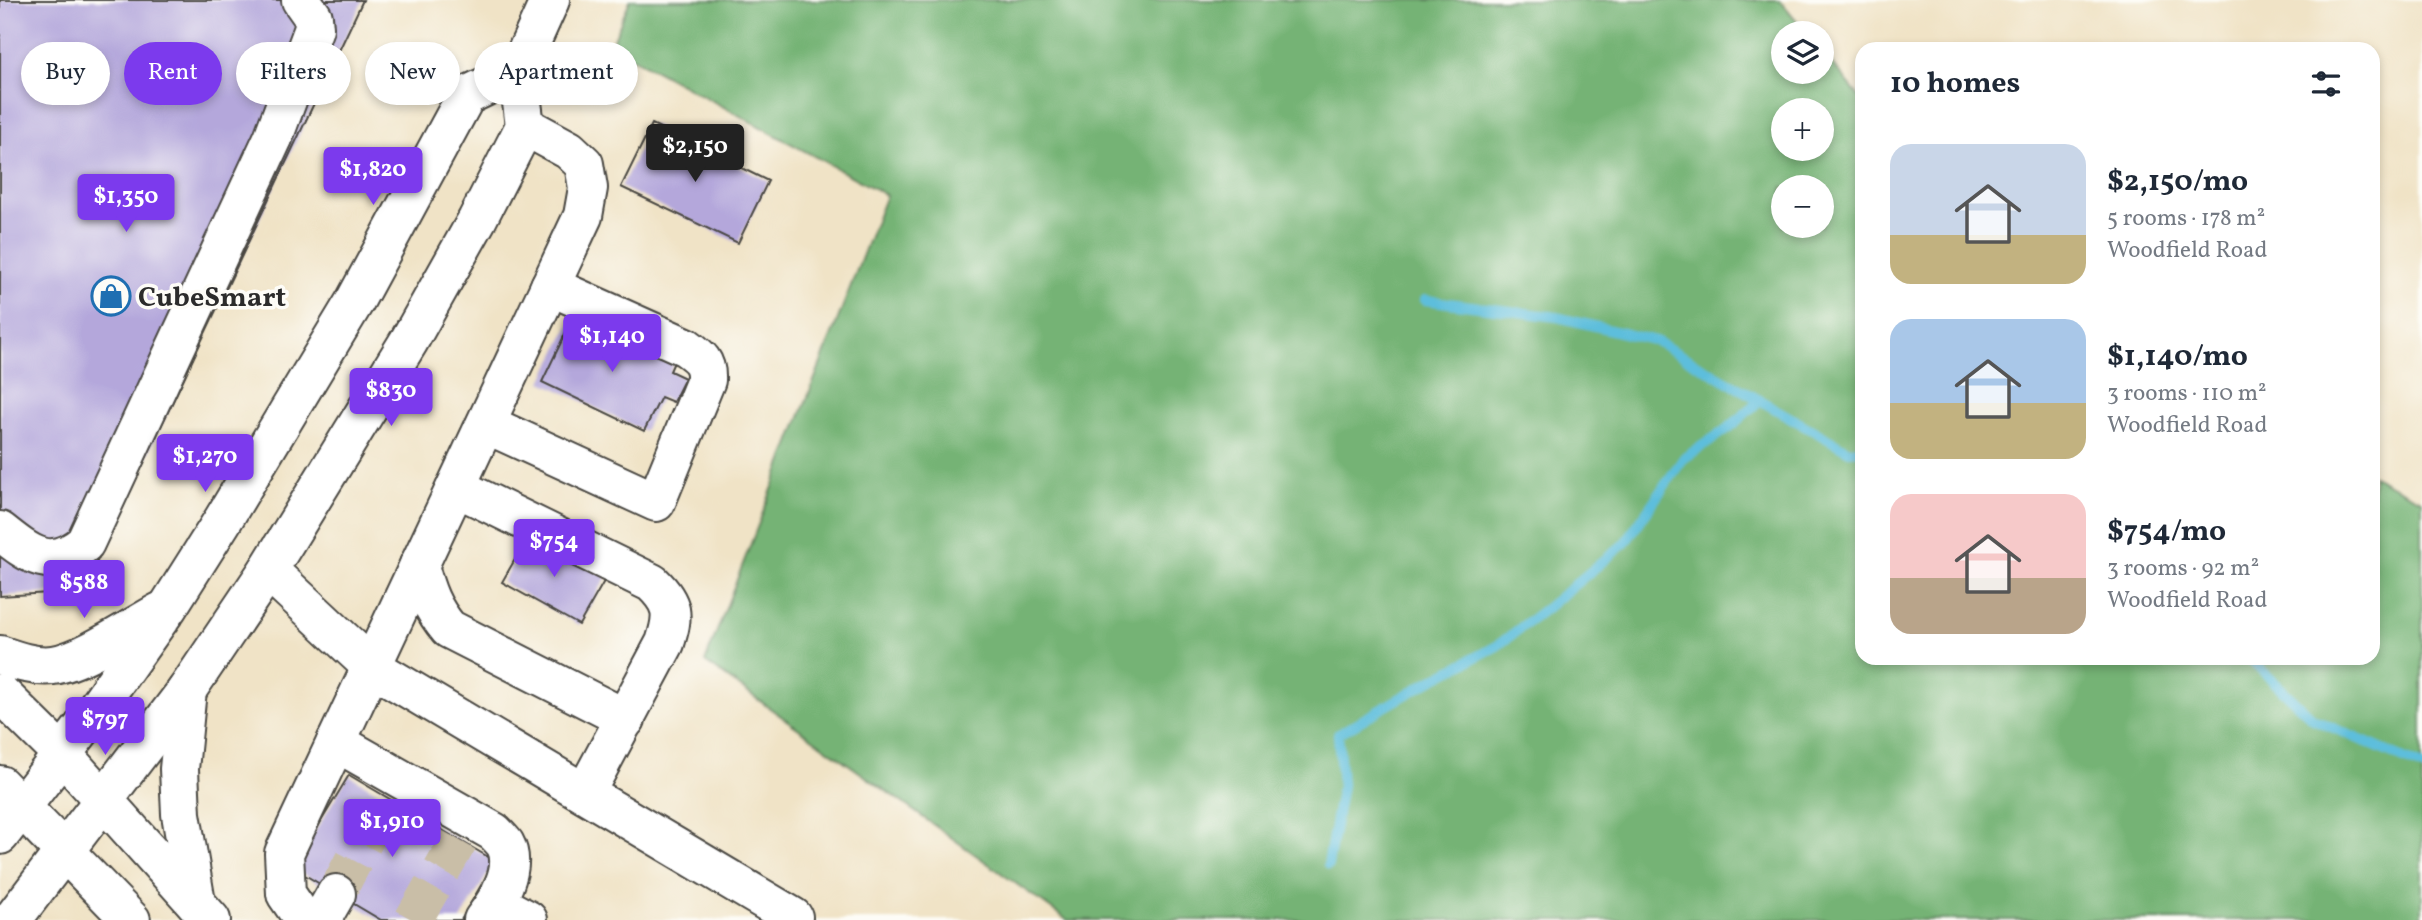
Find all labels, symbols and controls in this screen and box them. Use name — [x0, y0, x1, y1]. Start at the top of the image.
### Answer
map controls — [1771, 21, 1834, 238]
button: layers — [1771, 21, 1834, 84]
chip: Buy — [21, 42, 110, 105]
chip: Rent — [124, 42, 222, 105]
chip: Filters — [236, 42, 351, 105]
chip: New — [365, 42, 460, 105]
chip: Apartment — [474, 42, 638, 105]
text: 10 homes — [1890, 63, 2020, 105]
icon: filters — [2307, 65, 2345, 103]
button: + — [1771, 98, 1834, 161]
pin: $2,150 — [638, 124, 752, 184]
text: $2,150 — [662, 131, 728, 163]
pin: $1,820 — [316, 148, 430, 207]
text: $1,820 — [339, 154, 407, 186]
text: $2,150/mo — [2107, 161, 2248, 203]
icon: home — [1946, 172, 2030, 256]
pin: $1,350 — [69, 174, 183, 234]
button: − — [1771, 175, 1834, 238]
text: $1,350 — [93, 181, 159, 213]
text: 5 rooms · 178 m² — [2107, 203, 2265, 235]
text: Woodfield Road — [2107, 235, 2267, 267]
shop icon: CubeSmart — [90, 275, 132, 317]
place label: CubeSmart — [138, 279, 286, 318]
pin: $1,140 — [555, 314, 669, 374]
text: $1,140 — [579, 321, 645, 353]
text: $1,140/mo — [2107, 336, 2248, 378]
icon: home — [1946, 347, 2030, 431]
pin: $830 — [350, 368, 432, 428]
text: $830 — [366, 375, 416, 407]
text: 3 rooms · 110 m² — [2107, 378, 2267, 410]
text: Woodfield Road — [2107, 410, 2267, 442]
pin: $1,270 — [148, 434, 262, 494]
text: $1,270 — [173, 441, 237, 473]
text: $754/mo — [2107, 511, 2226, 553]
pin: $754 — [513, 520, 595, 579]
icon: home — [1946, 522, 2030, 606]
text: $754 — [530, 526, 578, 558]
text: 3 rooms · 92 m² — [2107, 553, 2259, 585]
pin: $588 — [43, 560, 125, 620]
text: $588 — [60, 567, 108, 599]
text: Woodfield Road — [2107, 585, 2267, 617]
pin: $797 — [64, 698, 146, 757]
text: $797 — [81, 704, 129, 736]
pin: $1,910 — [335, 800, 449, 859]
text: $1,910 — [360, 806, 424, 838]

